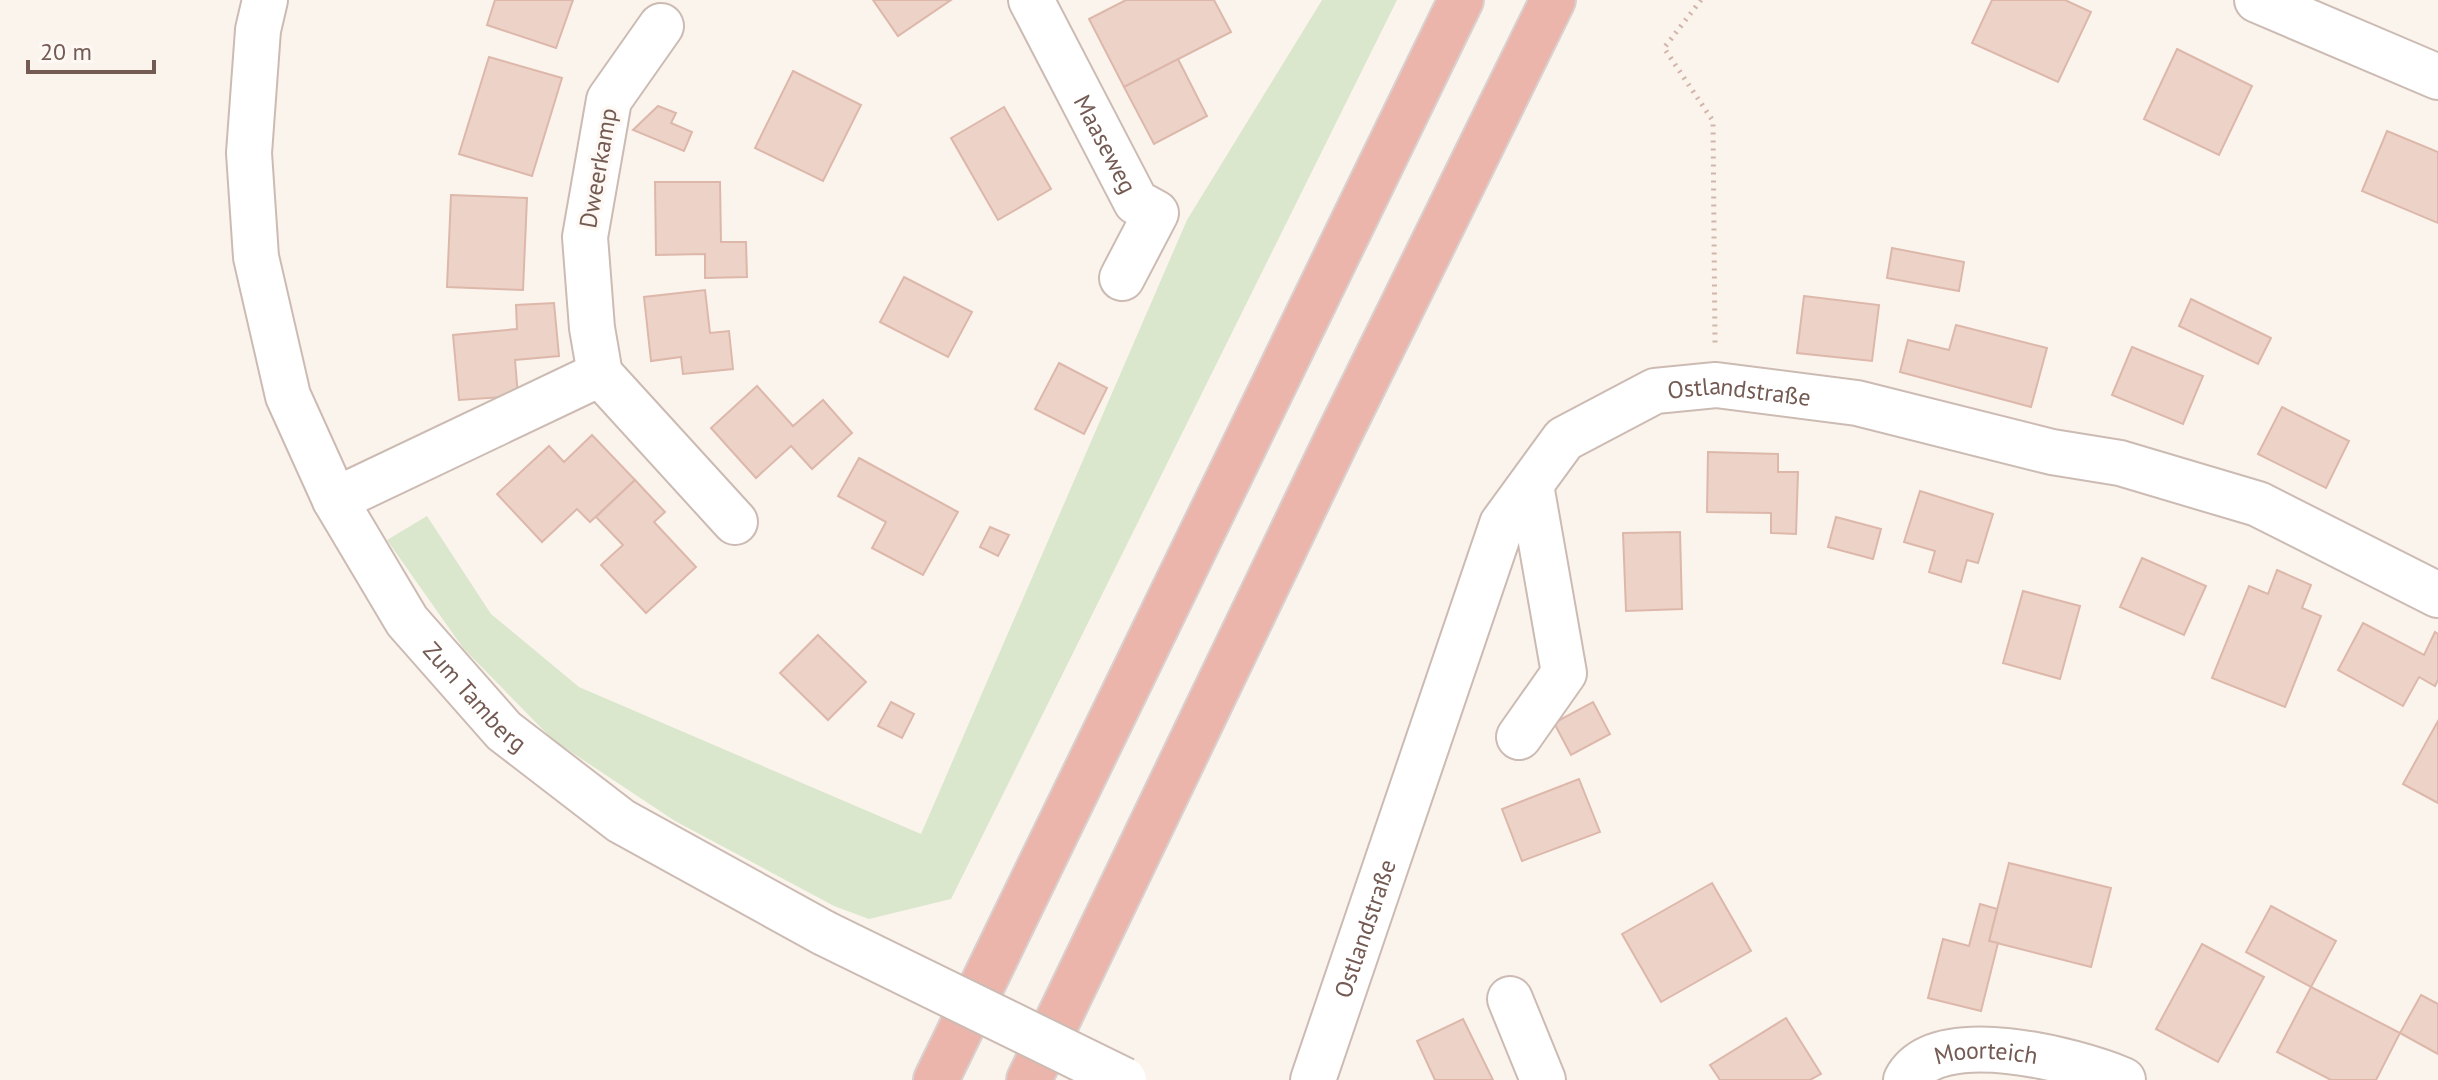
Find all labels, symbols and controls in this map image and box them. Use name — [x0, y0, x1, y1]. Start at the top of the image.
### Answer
scale bar — [28, 24, 154, 74]
text: 20 m — [40, 36, 92, 67]
street label: Maaseweg — [1067, 89, 1144, 198]
street label: Dweerkamp — [572, 106, 624, 230]
street label: Ostlandstraße — [1666, 369, 1813, 412]
street label: Zum Tamberg — [417, 635, 533, 759]
street label: Ostlandstraße — [1327, 855, 1402, 1002]
street label: Moorteich — [1931, 1034, 2040, 1071]

